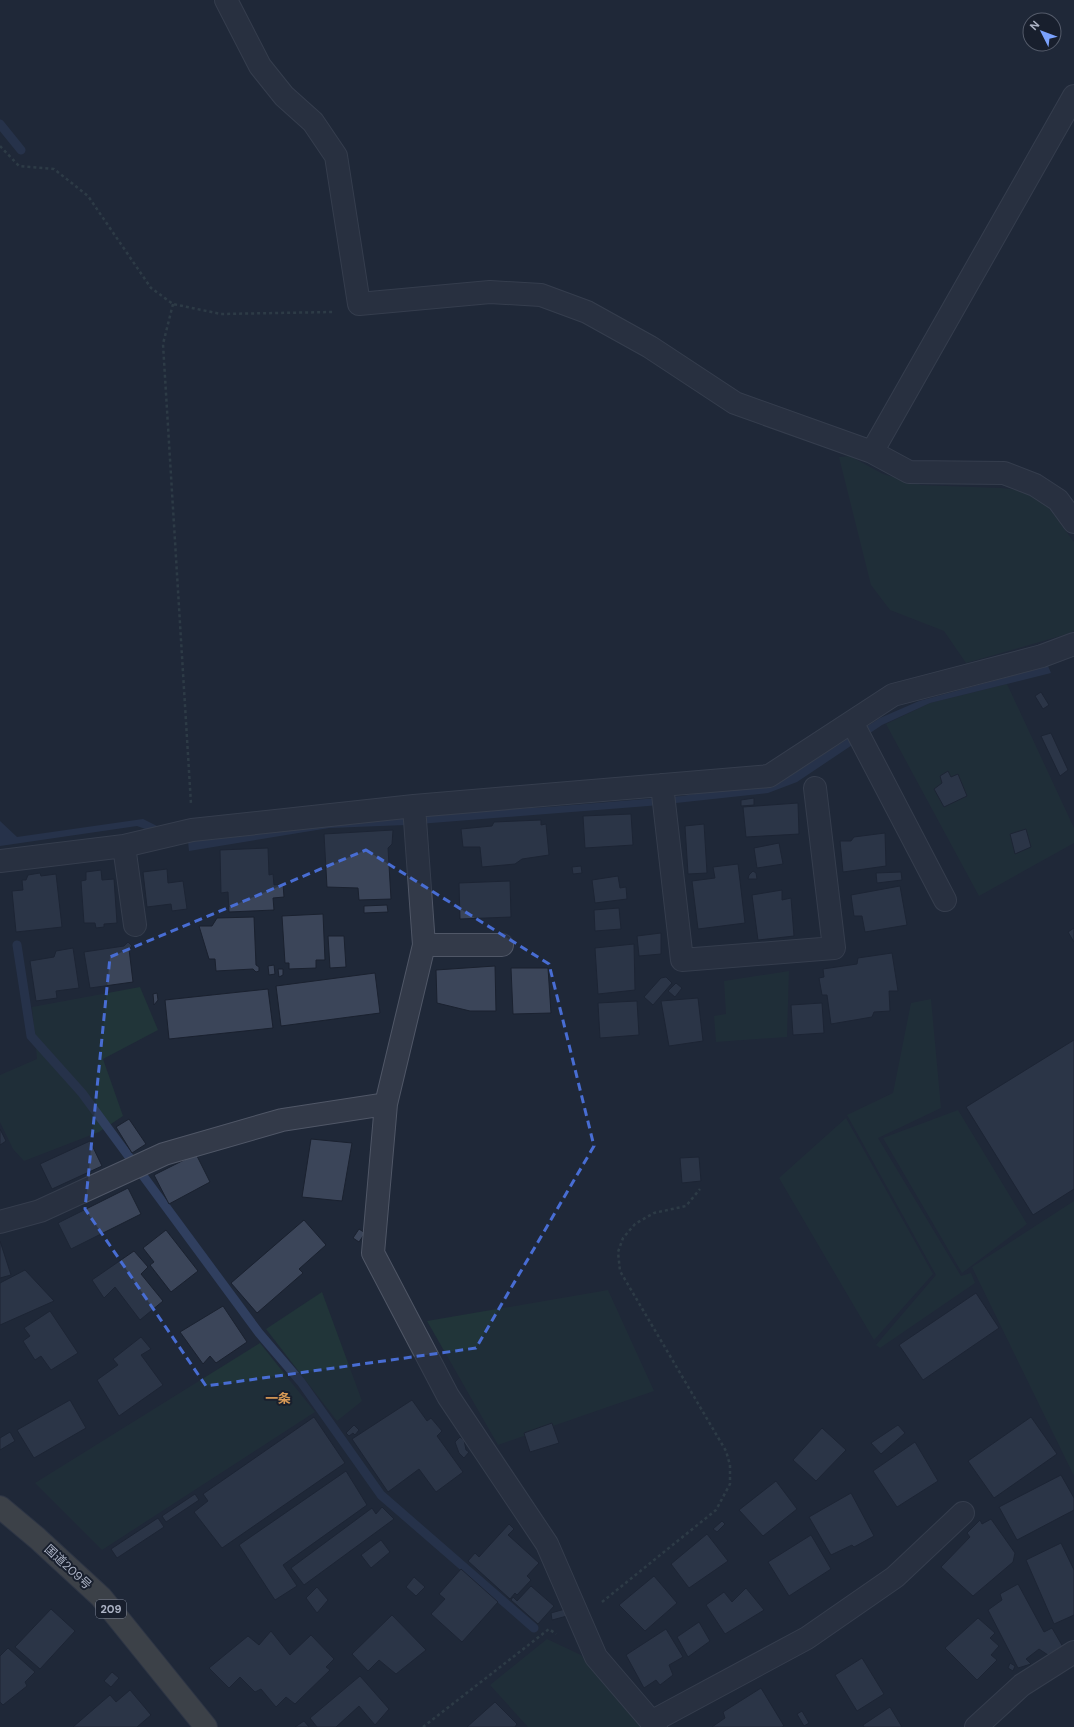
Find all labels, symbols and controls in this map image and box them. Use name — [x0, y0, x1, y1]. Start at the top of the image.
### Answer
north arrow — [1022, 12, 1062, 52]
text: N — [1027, 18, 1042, 33]
district label: 一条 — [265, 1390, 291, 1407]
street label: 国道209号 — [41, 1541, 95, 1593]
road number: 209 — [96, 1600, 126, 1618]

